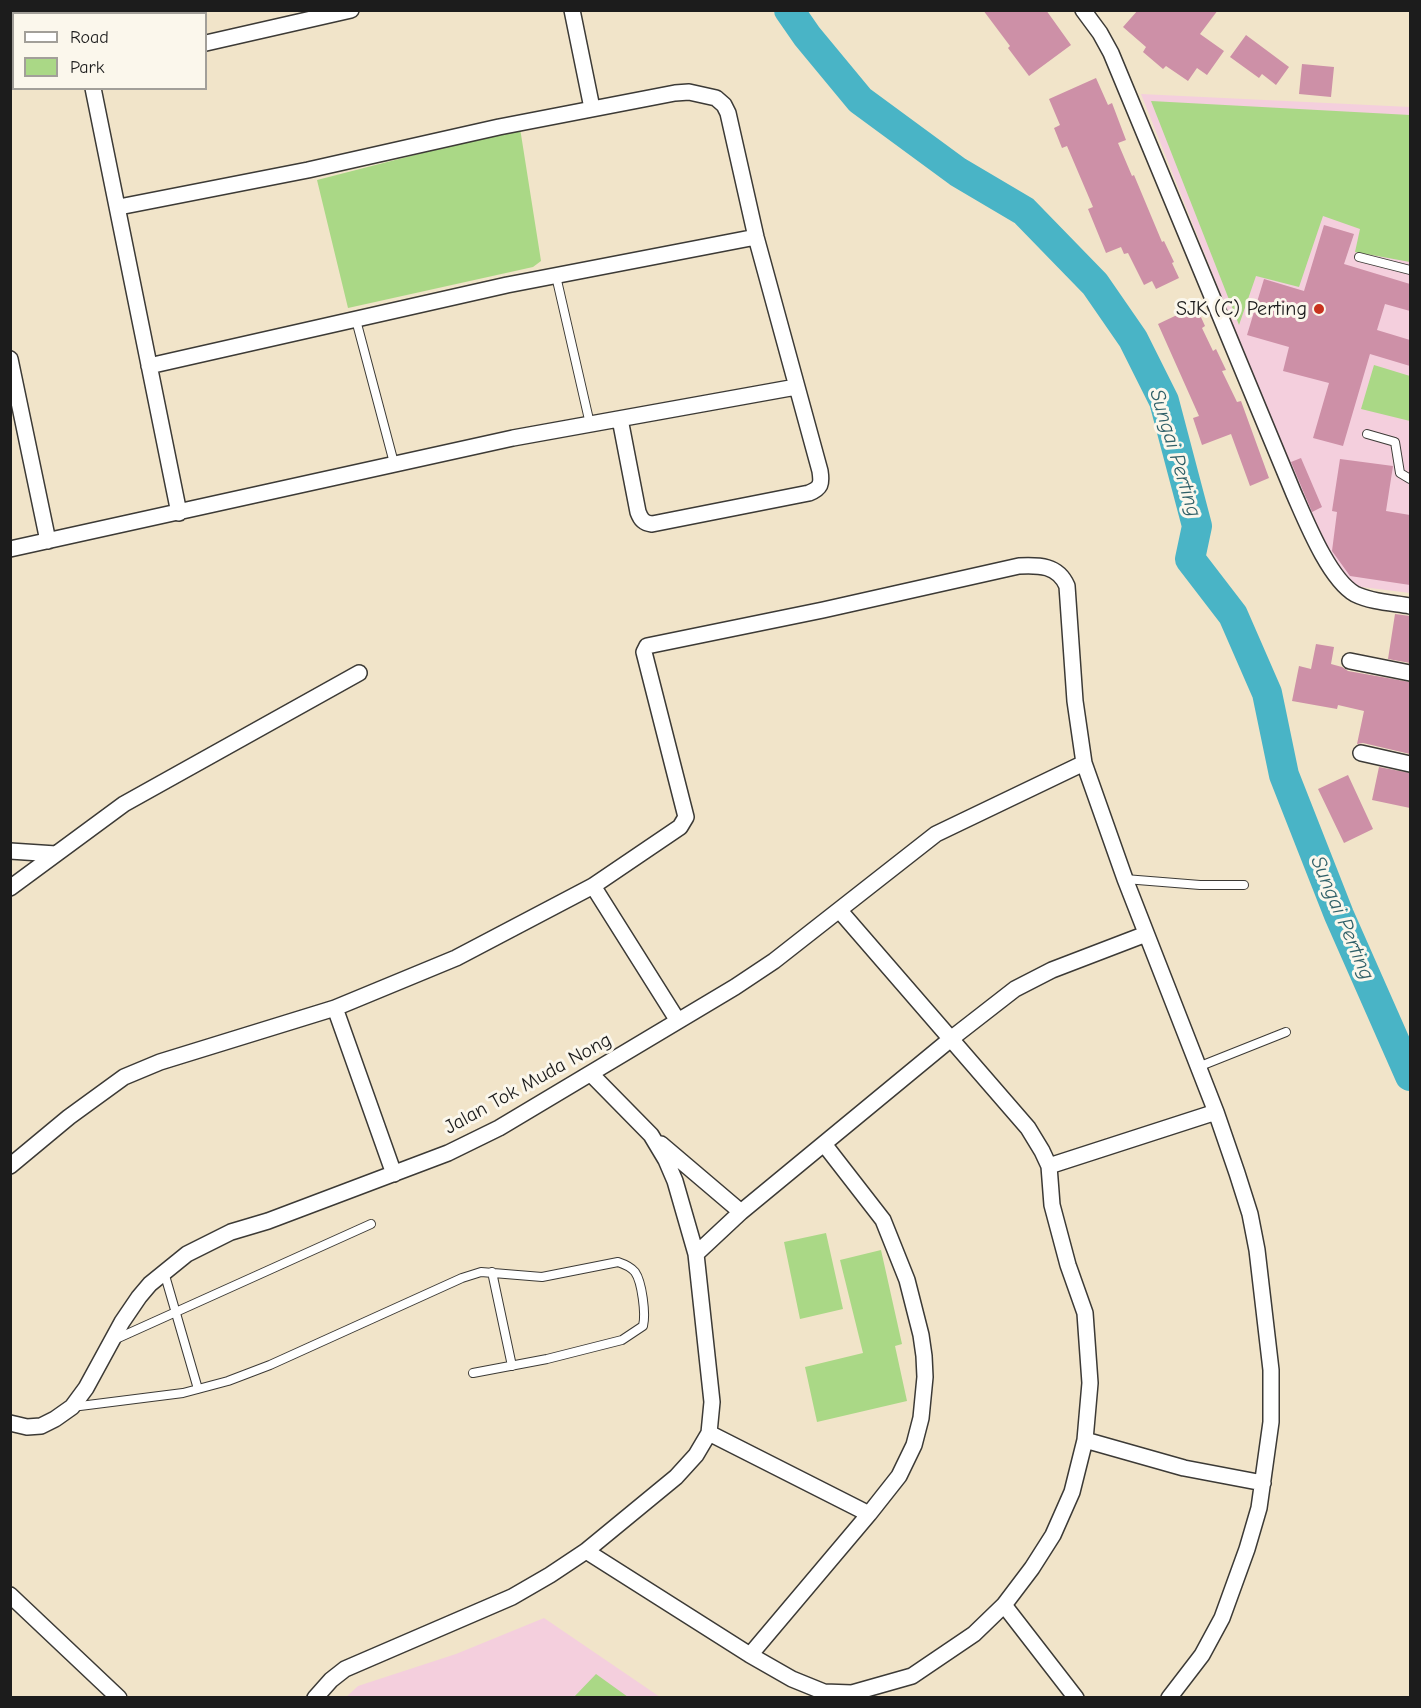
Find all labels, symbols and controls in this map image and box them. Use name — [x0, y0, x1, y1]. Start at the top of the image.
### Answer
legend — [12, 12, 207, 90]
text: Road — [70, 27, 109, 48]
text: Park — [70, 57, 104, 78]
place label: SJK (C) Perting — [1176, 297, 1307, 321]
marker: SJK (C) Perting — [1312, 302, 1326, 316]
water label: Sungai Perting — [1144, 386, 1206, 520]
water label: Sungai Perting — [1305, 852, 1379, 984]
street label: Jalan Tok Muda Nong — [440, 1028, 616, 1140]

